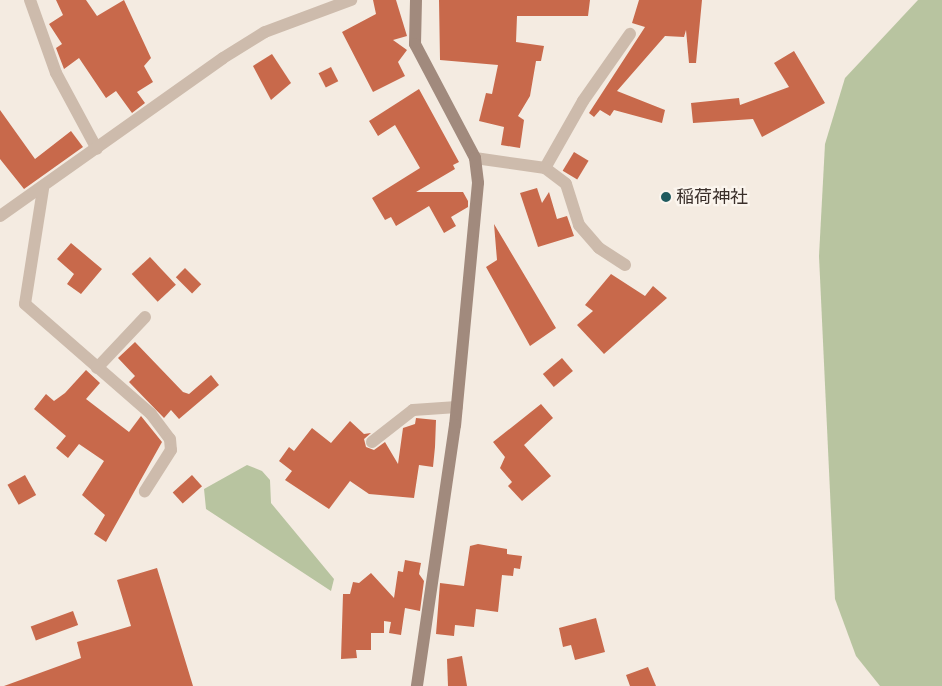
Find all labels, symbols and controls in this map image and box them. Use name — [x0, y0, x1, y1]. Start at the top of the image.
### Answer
place label: 稲荷神社 — [676, 186, 748, 208]
marker: 稲荷神社 — [660, 191, 672, 203]

